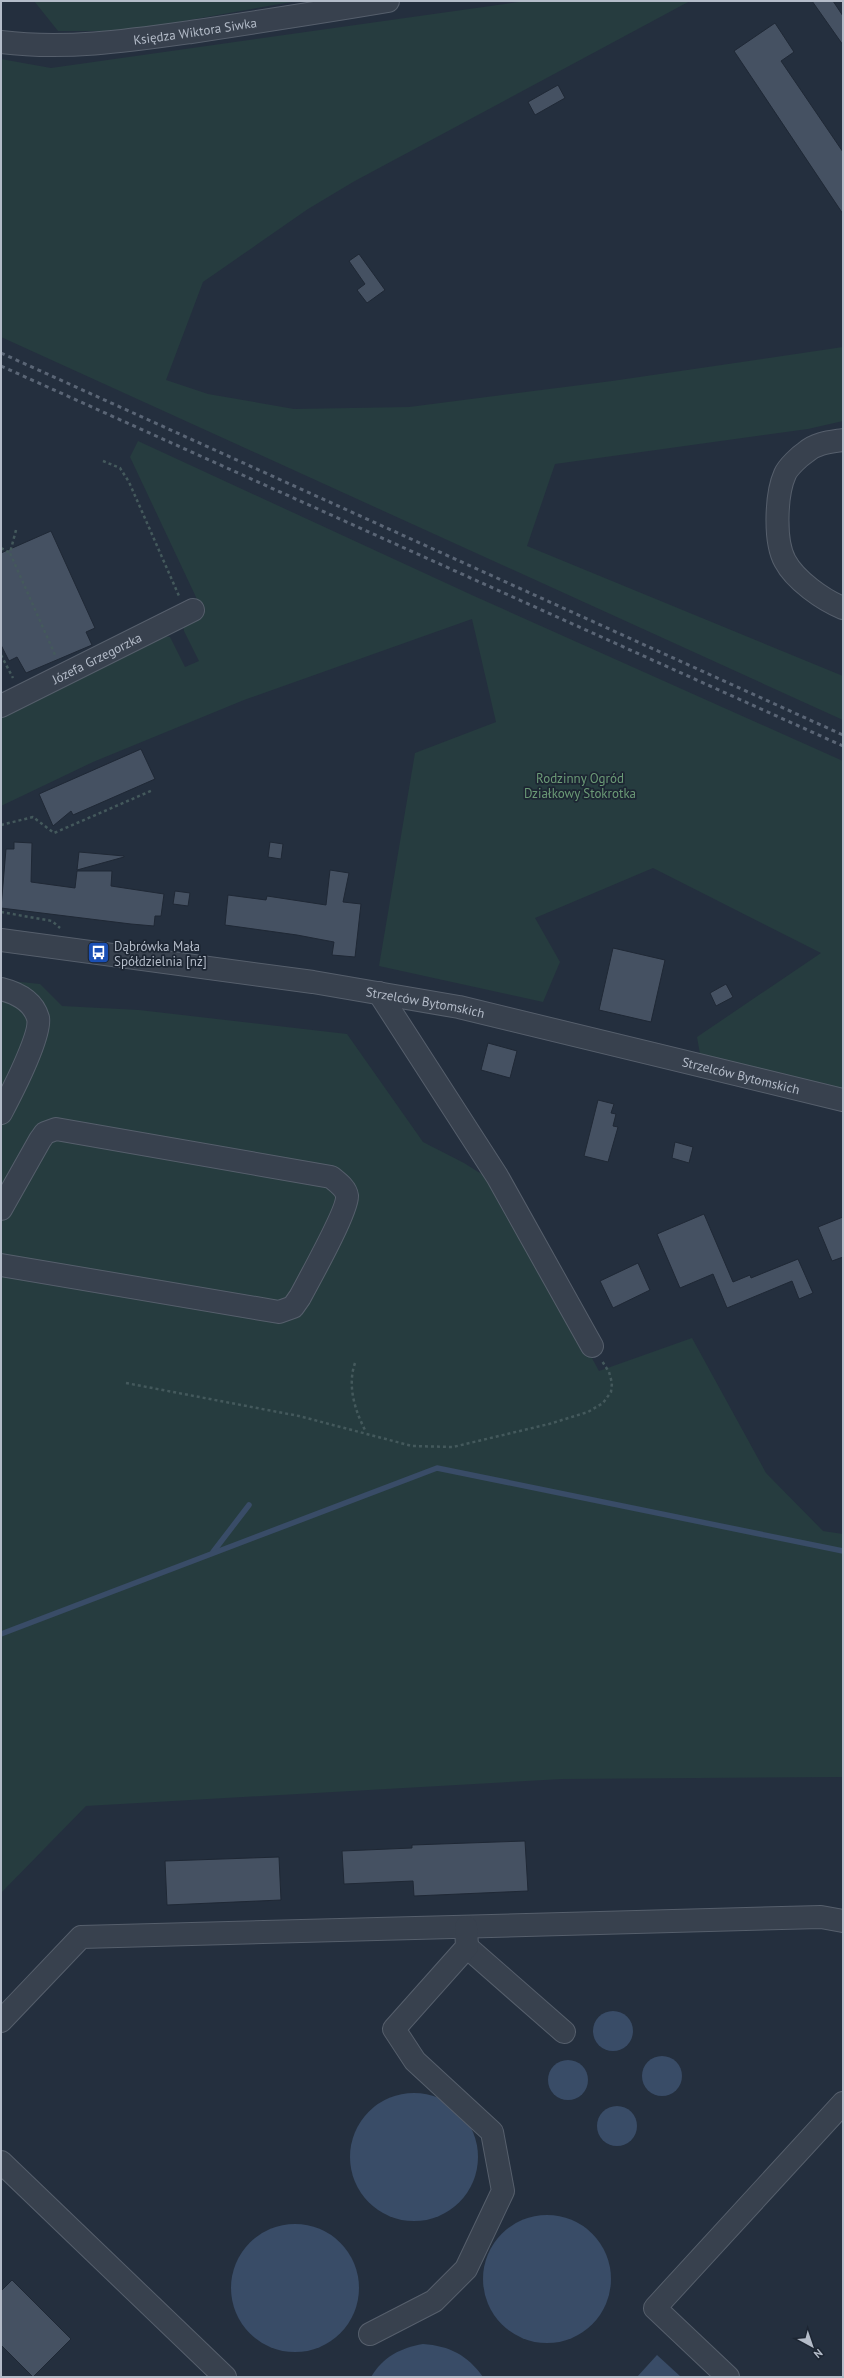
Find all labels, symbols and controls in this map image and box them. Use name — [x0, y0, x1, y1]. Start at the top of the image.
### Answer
street label: Księdza Wiktora Siwka — [132, 14, 258, 49]
street label: Józefa Grzegorzka — [48, 629, 145, 689]
park label: Rodzinny Ogród Działkowy Stokrotka — [524, 770, 636, 802]
place label: Dąbrówka Mała Spółdzielnia [nż] — [114, 938, 207, 970]
bus stop icon: Dąbrówka Mała Spółdzielnia [nż] — [85, 940, 111, 966]
street label: Strzelców Bytomskich — [365, 983, 486, 1022]
street label: Strzelców Bytomskich — [680, 1053, 801, 1098]
north arrow — [792, 2326, 832, 2366]
text: N — [811, 2346, 826, 2361]

